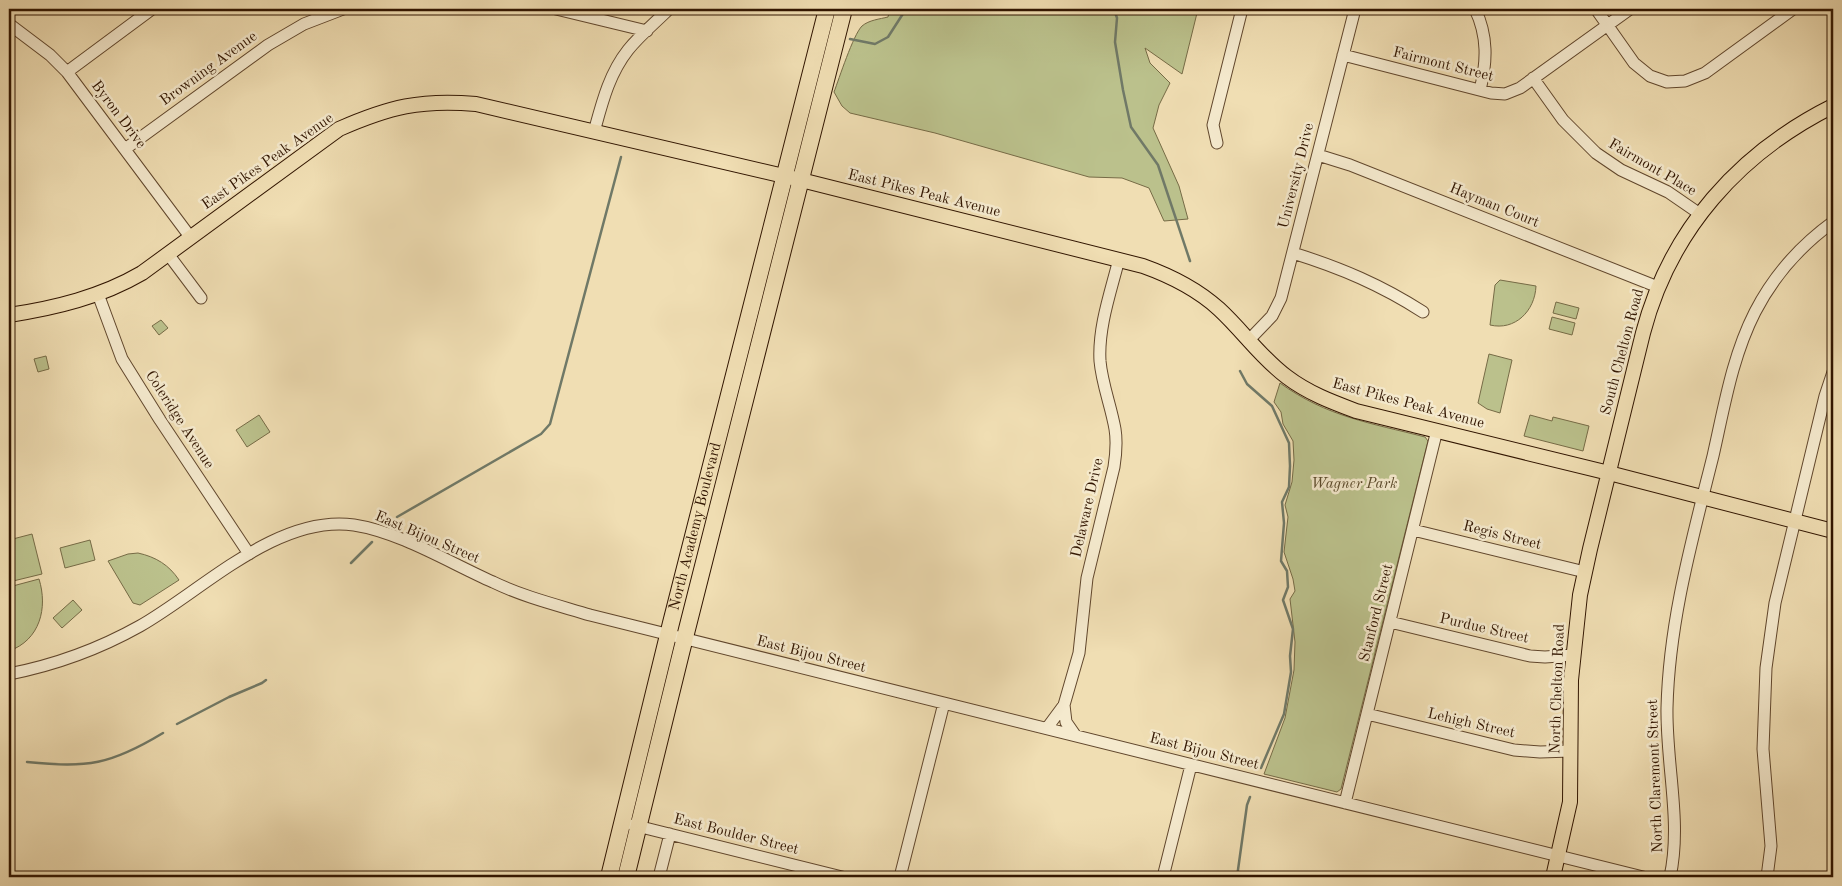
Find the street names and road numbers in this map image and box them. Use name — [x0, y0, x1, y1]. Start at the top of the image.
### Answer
street label: Browning Avenue — [158, 29, 260, 109]
street label: Fairmont Street — [1391, 45, 1495, 85]
street label: Byron Drive — [88, 78, 148, 152]
street label: East Pikes Peak Avenue — [199, 111, 337, 213]
street label: University Drive — [1277, 122, 1317, 230]
street label: Fairmont Place — [1605, 137, 1699, 199]
street label: East Pikes Peak Avenue — [846, 168, 1002, 220]
street label: Hayman Court — [1447, 181, 1541, 231]
street label: South Chelton Road — [1599, 287, 1647, 417]
street label: Coleridge Avenue — [142, 368, 216, 472]
street label: East Pikes Peak Avenue — [1330, 376, 1486, 432]
street label: North Academy Boulevard — [667, 441, 724, 612]
street label: Delaware Drive — [1069, 457, 1107, 559]
street label: East Bijou Street — [372, 509, 482, 567]
street label: Regis Street — [1461, 519, 1543, 553]
street label: Stanford Street — [1358, 562, 1396, 664]
street label: Purdue Street — [1438, 611, 1530, 647]
street label: North Chelton Road — [1548, 623, 1568, 754]
street label: East Bijou Street — [755, 634, 867, 676]
street label: North Claremont Street — [1646, 699, 1666, 853]
street label: Lehigh Street — [1426, 707, 1516, 741]
street label: East Bijou Street — [1148, 731, 1260, 773]
street label: East Boulder Street — [672, 812, 800, 858]

